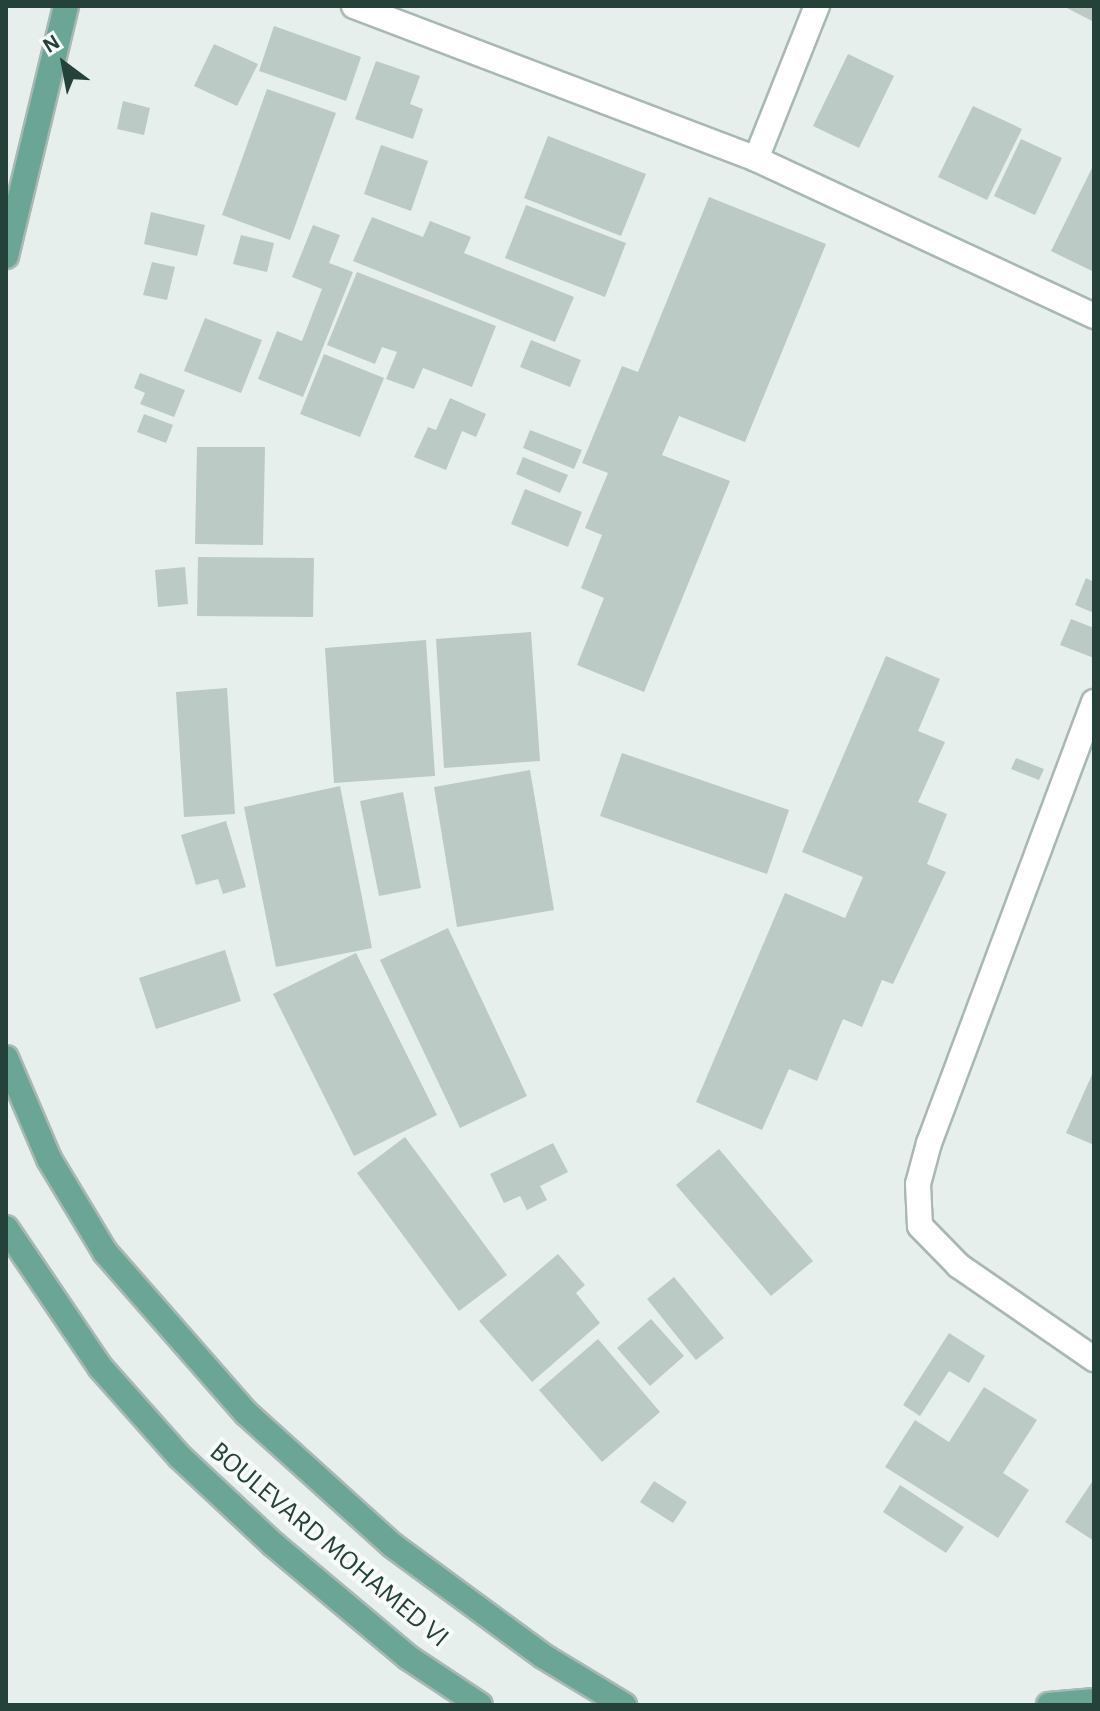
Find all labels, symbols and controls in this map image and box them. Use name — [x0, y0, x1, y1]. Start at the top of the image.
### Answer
north arrow — [24, 24, 104, 104]
text: N — [39, 30, 64, 57]
street label: BOULEVARD MOHAMED VI — [203, 1435, 455, 1655]

